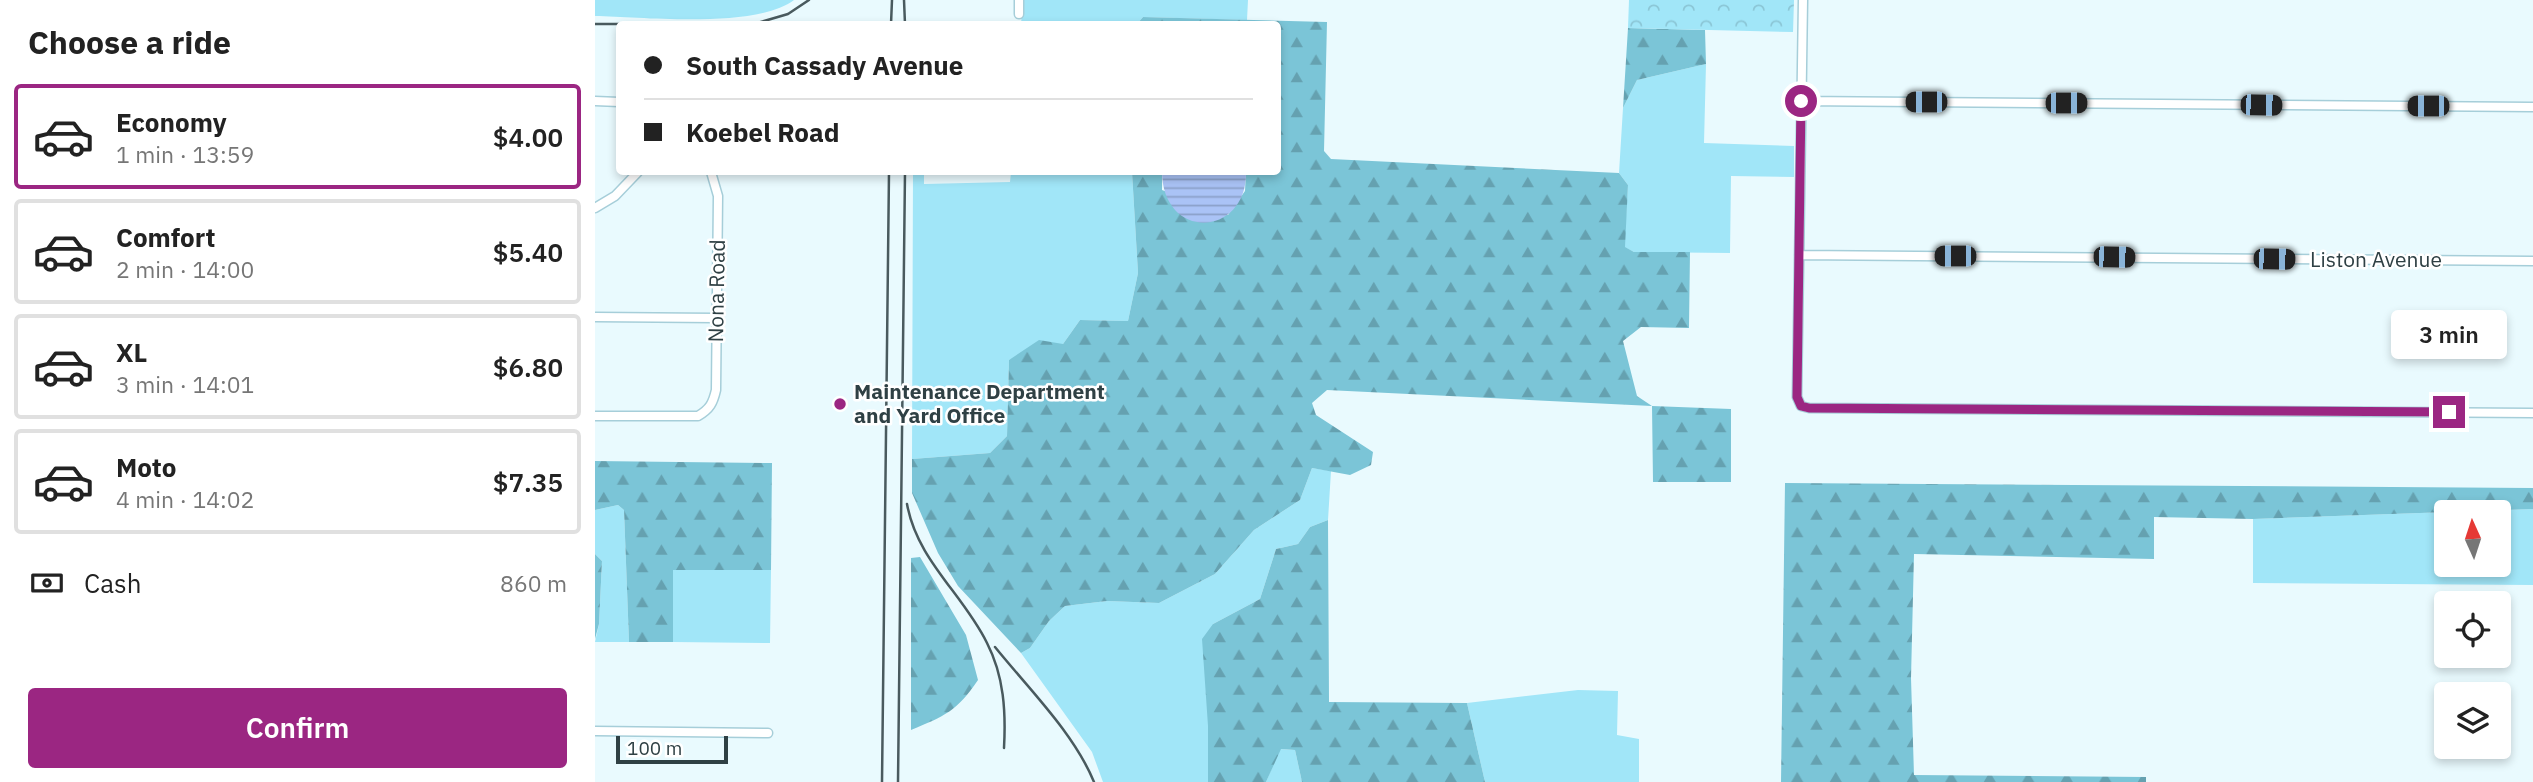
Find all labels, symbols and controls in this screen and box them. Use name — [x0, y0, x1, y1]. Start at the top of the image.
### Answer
text: Choose a ride — [28, 21, 231, 63]
text: South Cassady Avenue — [686, 48, 963, 82]
route start — [1785, 85, 1817, 117]
car — [1906, 92, 1948, 113]
car — [2046, 93, 2088, 114]
car — [2240, 94, 2283, 116]
car — [2408, 96, 2450, 117]
icon: car — [32, 105, 95, 168]
text: Economy — [116, 105, 227, 139]
text: Koebel Road — [686, 115, 840, 149]
text: $4.00 — [493, 120, 563, 154]
text: 1 min · 13:59 — [116, 139, 254, 169]
icon: car — [32, 220, 95, 283]
text: Comfort — [116, 220, 215, 254]
text: $5.40 — [493, 235, 563, 269]
street label: Nona Road — [701, 239, 731, 343]
street label: Liston Avenue — [2310, 245, 2442, 273]
car — [1935, 246, 1977, 267]
car — [2093, 246, 2136, 268]
car — [2253, 248, 2296, 270]
text: 2 min · 14:00 — [116, 254, 254, 284]
callout: 3 min — [2391, 310, 2507, 360]
text: 3 min — [2419, 319, 2479, 349]
icon: car — [32, 335, 95, 398]
text: XL — [116, 335, 147, 369]
text: $6.80 — [493, 350, 563, 384]
text: 3 min · 14:01 — [116, 369, 254, 399]
place label: Maintenance Department and Yard Office — [854, 377, 1105, 429]
marker: Maintenance Department and Yard Office — [832, 396, 848, 412]
route end — [2433, 396, 2465, 428]
icon: car — [32, 450, 95, 513]
text: Moto — [116, 450, 176, 484]
text: $7.35 — [493, 465, 563, 499]
text: 4 min · 14:02 — [116, 484, 254, 514]
north arrow — [2434, 500, 2511, 578]
map controls — [2434, 500, 2511, 759]
icon: cash — [28, 564, 66, 602]
text: Cash — [84, 566, 141, 600]
text: 860 m — [500, 568, 567, 598]
button: locate — [2434, 591, 2511, 668]
button: layers — [2434, 682, 2511, 759]
button: Confirm — [28, 688, 567, 768]
scale bar — [616, 733, 728, 765]
text: 100 m — [627, 736, 682, 760]

